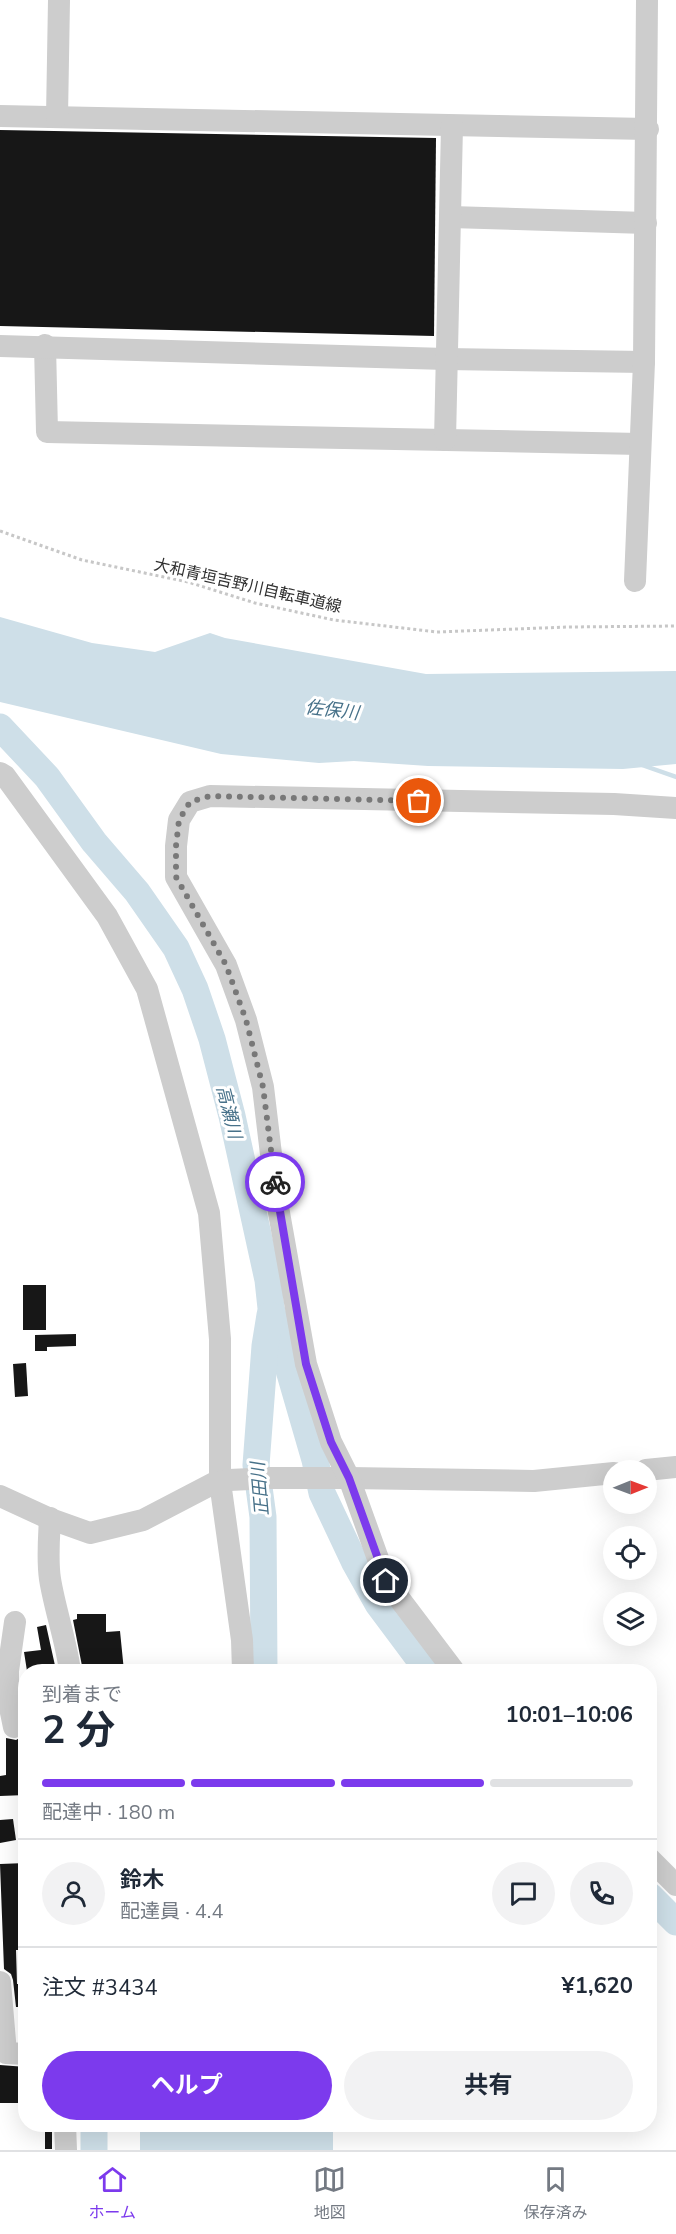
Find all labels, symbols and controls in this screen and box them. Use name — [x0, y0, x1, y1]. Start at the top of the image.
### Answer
street label: 大和青垣吉野川自転車道線 — [152, 554, 344, 618]
water label: 佐保川 — [304, 695, 362, 725]
pin — [393, 775, 444, 826]
icon: bag — [402, 784, 435, 817]
water label: 高瀬川 — [211, 1083, 248, 1143]
courier — [245, 1152, 305, 1212]
icon: bike — [259, 1166, 292, 1199]
water label: 正田川 — [246, 1459, 274, 1517]
north arrow — [603, 1460, 657, 1514]
map controls — [603, 1460, 657, 1646]
button: locate — [603, 1526, 657, 1580]
pin — [360, 1555, 411, 1606]
icon: home — [369, 1564, 402, 1597]
button: layers — [603, 1592, 657, 1646]
text: 到着まで — [42, 1681, 122, 1708]
text: 10:01–10:06 — [505, 1700, 633, 1730]
text: 2 分 — [42, 1704, 115, 1757]
text: 配達中 · 180 m — [42, 1799, 175, 1826]
button: person — [42, 1862, 105, 1925]
button: chat — [492, 1862, 555, 1925]
button: phone — [570, 1862, 633, 1925]
text: 鈴木 — [120, 1865, 164, 1895]
text: 配達員 · 4.4 — [120, 1898, 223, 1925]
text: ¥1,620 — [562, 1971, 633, 2001]
text: 注文 #3434 — [42, 1973, 158, 2003]
button: ヘルプ — [42, 2051, 332, 2120]
button: 共有 — [344, 2051, 633, 2120]
tab: ホーム — [89, 2163, 136, 2224]
tab: 地図 — [313, 2163, 346, 2224]
tab: 保存済み — [523, 2163, 587, 2224]

